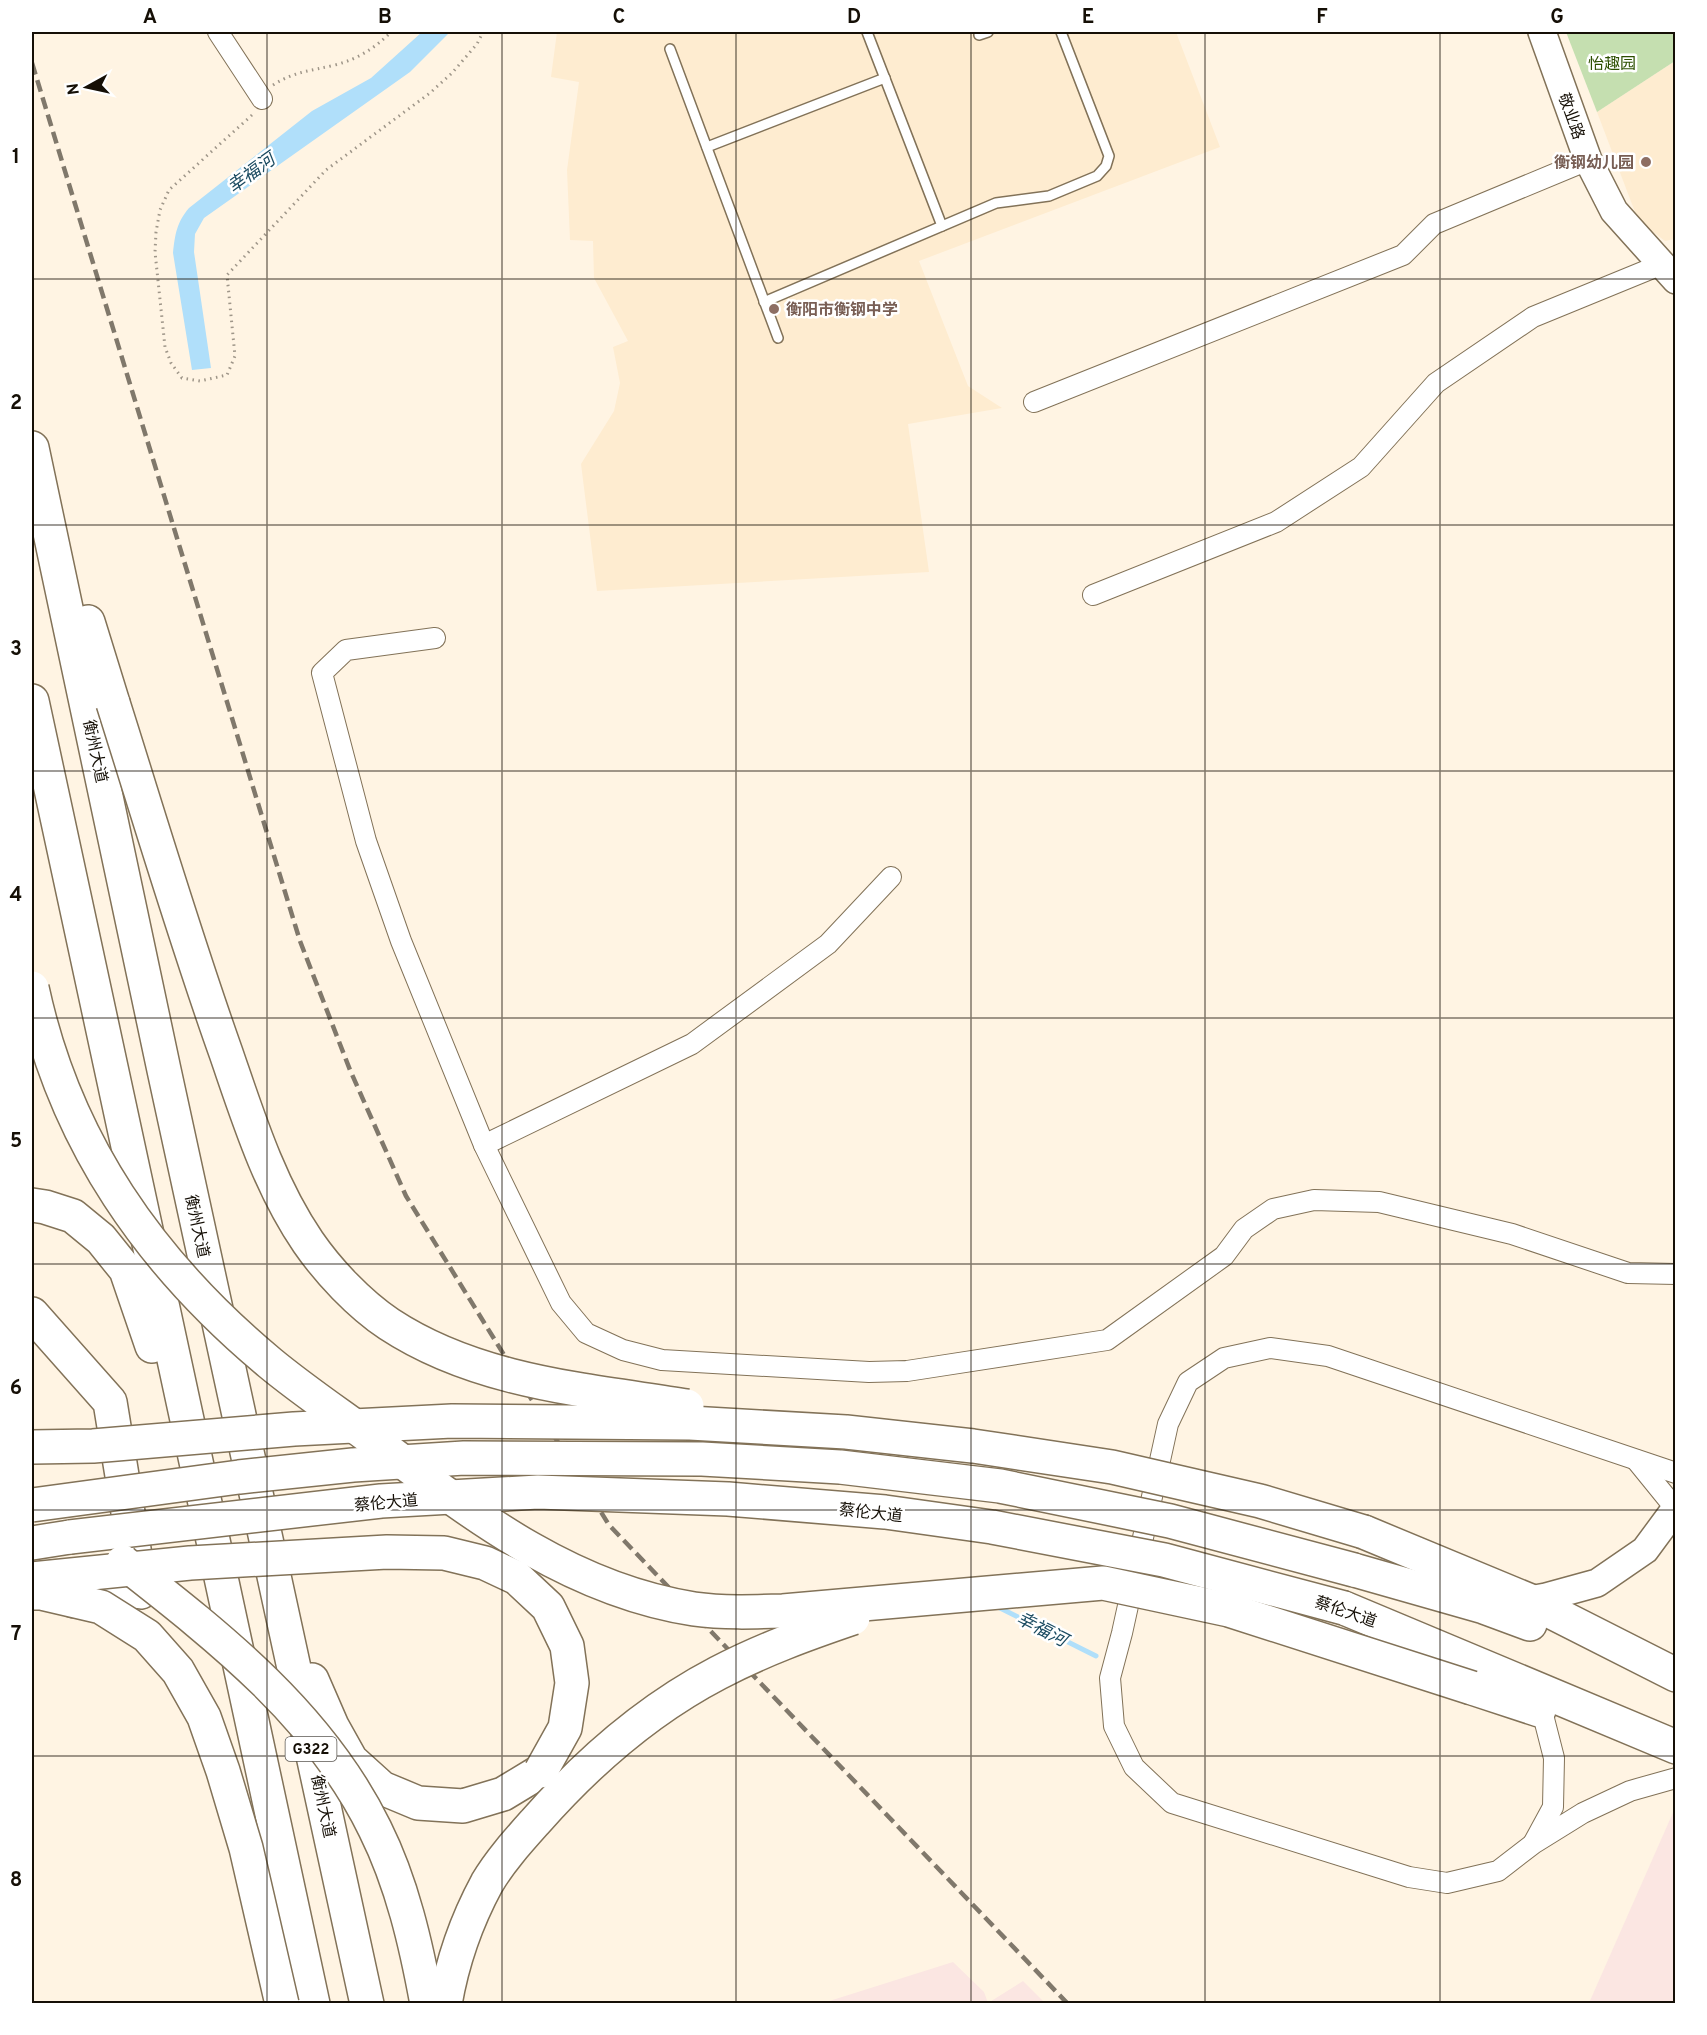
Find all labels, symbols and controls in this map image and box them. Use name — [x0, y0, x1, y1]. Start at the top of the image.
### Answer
text: A — [143, 5, 157, 31]
text: B — [378, 5, 392, 31]
text: C — [613, 5, 625, 31]
text: D — [847, 5, 861, 31]
text: E — [1082, 5, 1094, 31]
text: F — [1316, 5, 1328, 31]
text: G — [1550, 5, 1564, 31]
park label: 怡趣园 — [1588, 55, 1636, 75]
north arrow — [57, 57, 117, 117]
text: N — [63, 82, 85, 96]
street label: 敬业路 — [1553, 91, 1588, 143]
text: 1 — [12, 145, 20, 171]
water label: 幸福河 — [223, 147, 283, 199]
place label: 衡钢幼儿园 — [1554, 153, 1634, 174]
marker: 衡钢幼儿园 — [1639, 155, 1653, 169]
place label: 衡阳市衡钢中学 — [786, 301, 898, 321]
marker: 衡阳市衡钢中学 — [767, 302, 781, 316]
text: 2 — [10, 391, 22, 417]
text: 3 — [10, 637, 22, 663]
street label: 衡州大道 — [78, 718, 110, 785]
text: 4 — [10, 883, 22, 909]
text: 5 — [10, 1129, 22, 1155]
street label: 衡州大道 — [180, 1193, 212, 1260]
text: 6 — [10, 1376, 22, 1402]
street label: 蔡伦大道 — [353, 1491, 419, 1517]
street label: 蔡伦大道 — [838, 1501, 904, 1527]
street label: 蔡伦大道 — [1312, 1593, 1379, 1633]
water label: 幸福河 — [1012, 1608, 1073, 1654]
text: 7 — [11, 1622, 21, 1648]
road number: G322 — [286, 1737, 336, 1761]
street label: 衡州大道 — [306, 1773, 338, 1840]
text: 8 — [10, 1868, 22, 1894]

